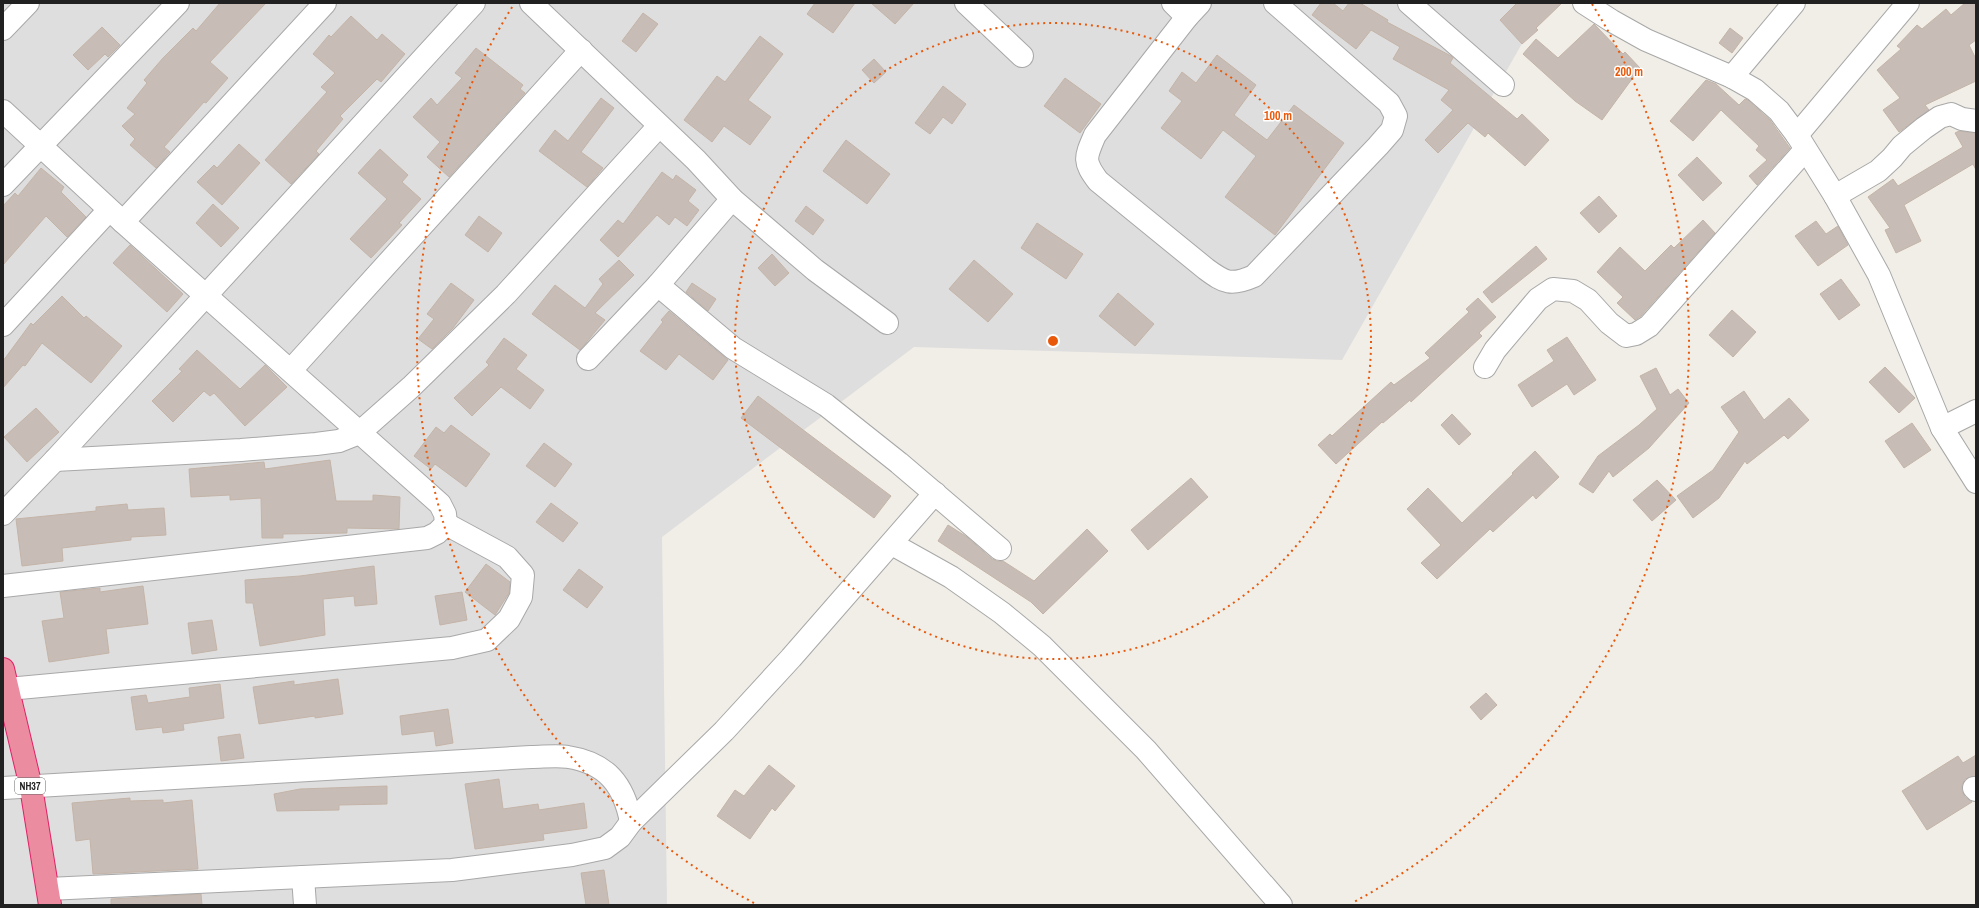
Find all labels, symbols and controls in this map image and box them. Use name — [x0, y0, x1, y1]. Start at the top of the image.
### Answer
text: 200 m — [1615, 64, 1643, 80]
text: 100 m — [1264, 108, 1292, 124]
centre of rings — [1046, 334, 1060, 348]
road number: NH37 — [15, 778, 45, 794]

